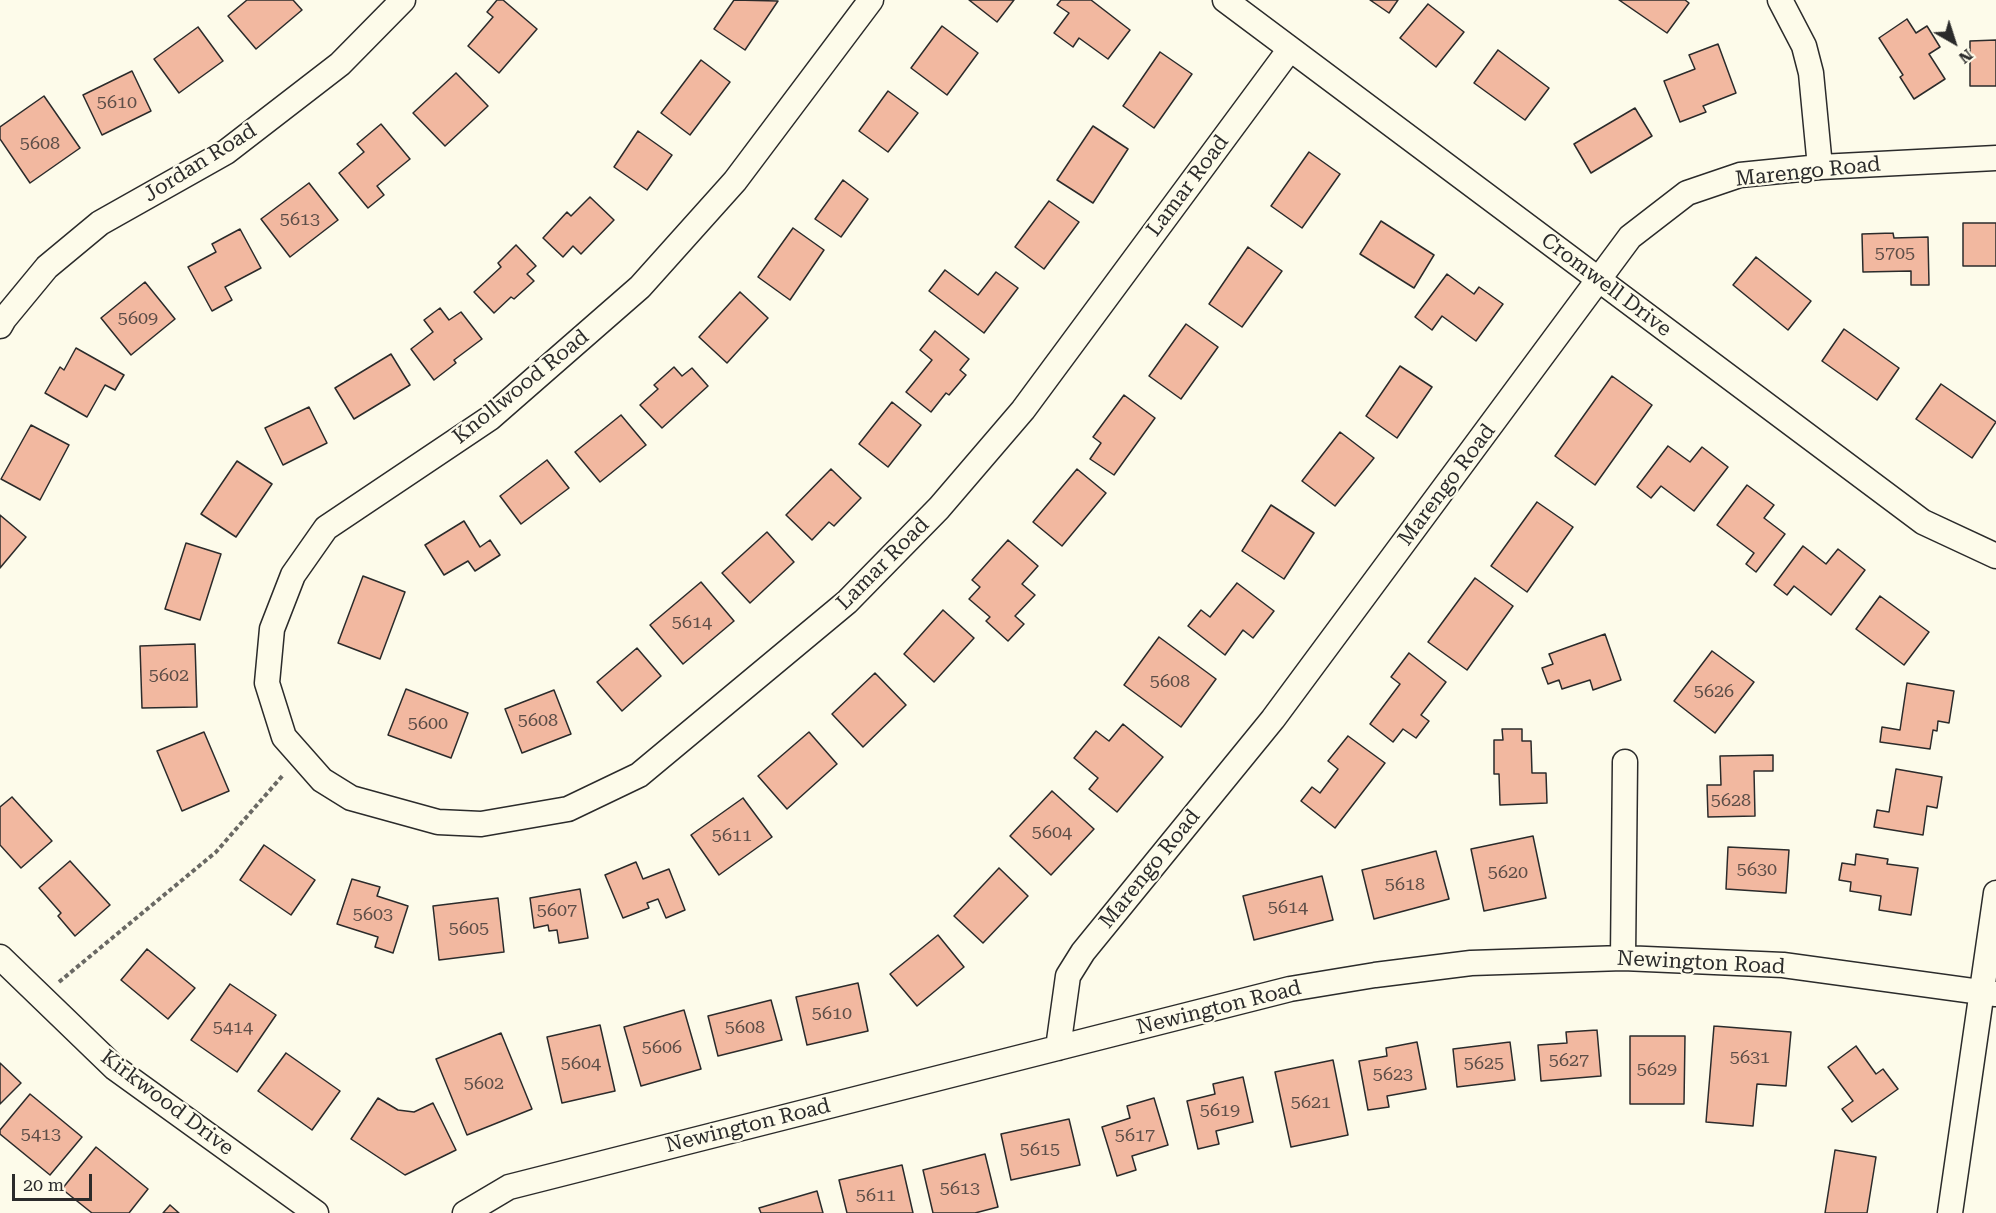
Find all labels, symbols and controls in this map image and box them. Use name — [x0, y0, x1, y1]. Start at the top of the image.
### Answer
north arrow — [1924, 12, 1984, 72]
text: N — [1955, 45, 1976, 68]
house number: 5610 — [97, 92, 137, 114]
street label: Jordan Road — [139, 118, 261, 208]
street label: Lamar Road — [1142, 130, 1234, 242]
house number: 5608 — [20, 133, 60, 155]
street label: Marengo Road — [1734, 152, 1882, 192]
house number: 5613 — [280, 209, 320, 231]
street label: Cromwell Drive — [1536, 228, 1676, 342]
house number: 5705 — [1875, 243, 1915, 265]
house number: 5609 — [118, 308, 158, 330]
street label: Knollwood Road — [448, 324, 594, 450]
street label: Marengo Road — [1393, 419, 1501, 551]
street label: Lamar Road — [831, 512, 935, 616]
house number: 5614 — [672, 612, 712, 634]
house number: 5602 — [149, 665, 189, 687]
house number: 5608 — [1150, 671, 1190, 693]
house number: 5626 — [1694, 681, 1734, 703]
house number: 5608 — [518, 710, 558, 732]
house number: 5600 — [408, 713, 448, 735]
house number: 5628 — [1711, 790, 1751, 812]
street label: Marengo Road — [1094, 804, 1206, 934]
house number: 5604 — [1032, 822, 1072, 844]
house number: 5611 — [712, 825, 752, 847]
house number: 5630 — [1737, 859, 1777, 881]
house number: 5620 — [1488, 862, 1528, 884]
house number: 5618 — [1385, 874, 1425, 896]
house number: 5614 — [1268, 897, 1308, 919]
house number: 5607 — [537, 900, 577, 922]
house number: 5603 — [353, 904, 393, 926]
house number: 5605 — [449, 918, 489, 940]
street label: Newington Road — [1616, 946, 1786, 980]
street label: Newington Road — [1134, 975, 1304, 1041]
house number: 5610 — [812, 1003, 852, 1025]
house number: 5414 — [213, 1017, 253, 1039]
house number: 5608 — [725, 1017, 765, 1039]
house number: 5606 — [642, 1037, 682, 1059]
street label: Kirkwood Drive — [96, 1045, 238, 1161]
house number: 5631 — [1730, 1047, 1770, 1069]
house number: 5627 — [1549, 1050, 1589, 1072]
house number: 5604 — [561, 1053, 601, 1075]
house number: 5625 — [1464, 1053, 1504, 1075]
house number: 5629 — [1637, 1059, 1677, 1081]
house number: 5623 — [1373, 1064, 1413, 1086]
house number: 5602 — [464, 1073, 504, 1095]
house number: 5621 — [1291, 1092, 1331, 1114]
street label: Newington Road — [663, 1093, 833, 1159]
house number: 5619 — [1200, 1100, 1240, 1122]
house number: 5413 — [21, 1124, 61, 1146]
house number: 5617 — [1115, 1125, 1155, 1147]
house number: 5615 — [1020, 1139, 1060, 1161]
scale bar — [15, 1162, 94, 1200]
text: 20 m — [23, 1174, 64, 1195]
house number: 5613 — [940, 1178, 980, 1200]
house number: 5611 — [856, 1185, 896, 1207]

